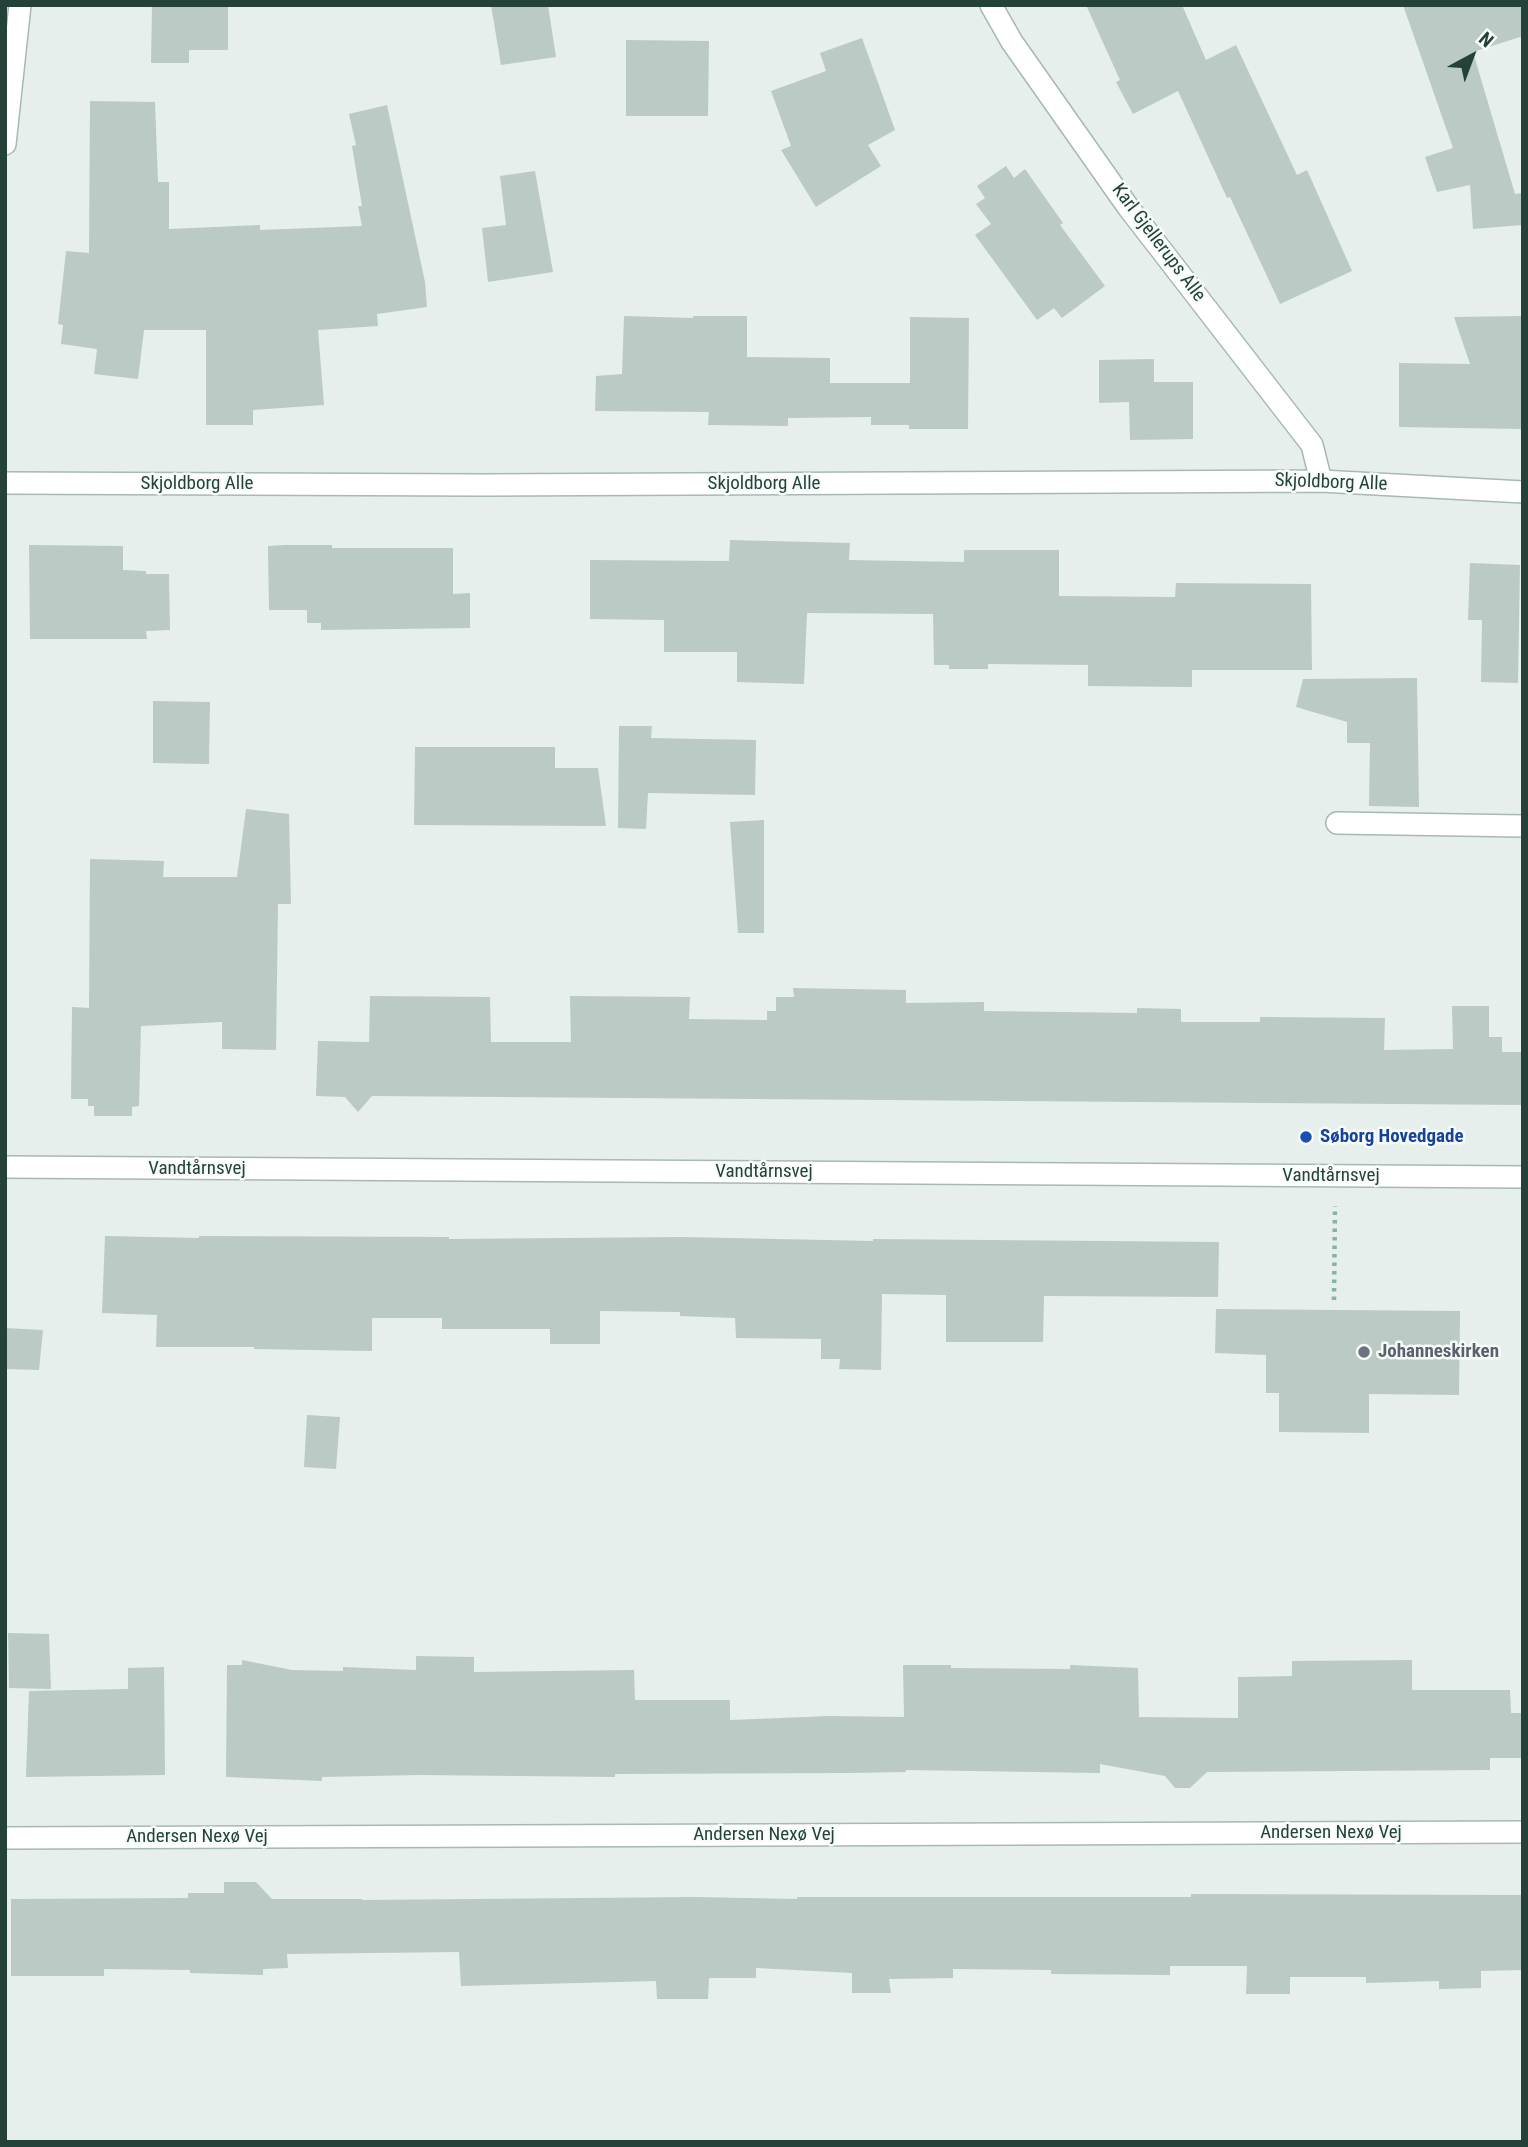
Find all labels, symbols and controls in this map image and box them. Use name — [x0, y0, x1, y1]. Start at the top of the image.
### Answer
north arrow — [1437, 21, 1507, 91]
text: N — [1474, 27, 1498, 52]
street label: Karl Gjellerups Alle — [1106, 179, 1210, 307]
street label: Skjoldborg Alle — [1274, 470, 1388, 496]
street label: Skjoldborg Alle — [141, 473, 253, 495]
street label: Skjoldborg Alle — [708, 473, 820, 495]
place label: Søborg Hovedgade — [1320, 1126, 1464, 1148]
marker: Søborg Hovedgade — [1298, 1129, 1314, 1145]
street label: Vandtårnsvej — [148, 1158, 246, 1180]
street label: Vandtårnsvej — [715, 1161, 813, 1183]
street label: Vandtårnsvej — [1282, 1165, 1380, 1187]
place label: Johanneskirken — [1378, 1341, 1499, 1363]
marker: Johanneskirken — [1356, 1344, 1372, 1360]
street label: Andersen Nexø Vej — [1260, 1822, 1402, 1844]
street label: Andersen Nexø Vej — [693, 1824, 835, 1846]
street label: Andersen Nexø Vej — [126, 1826, 268, 1848]

